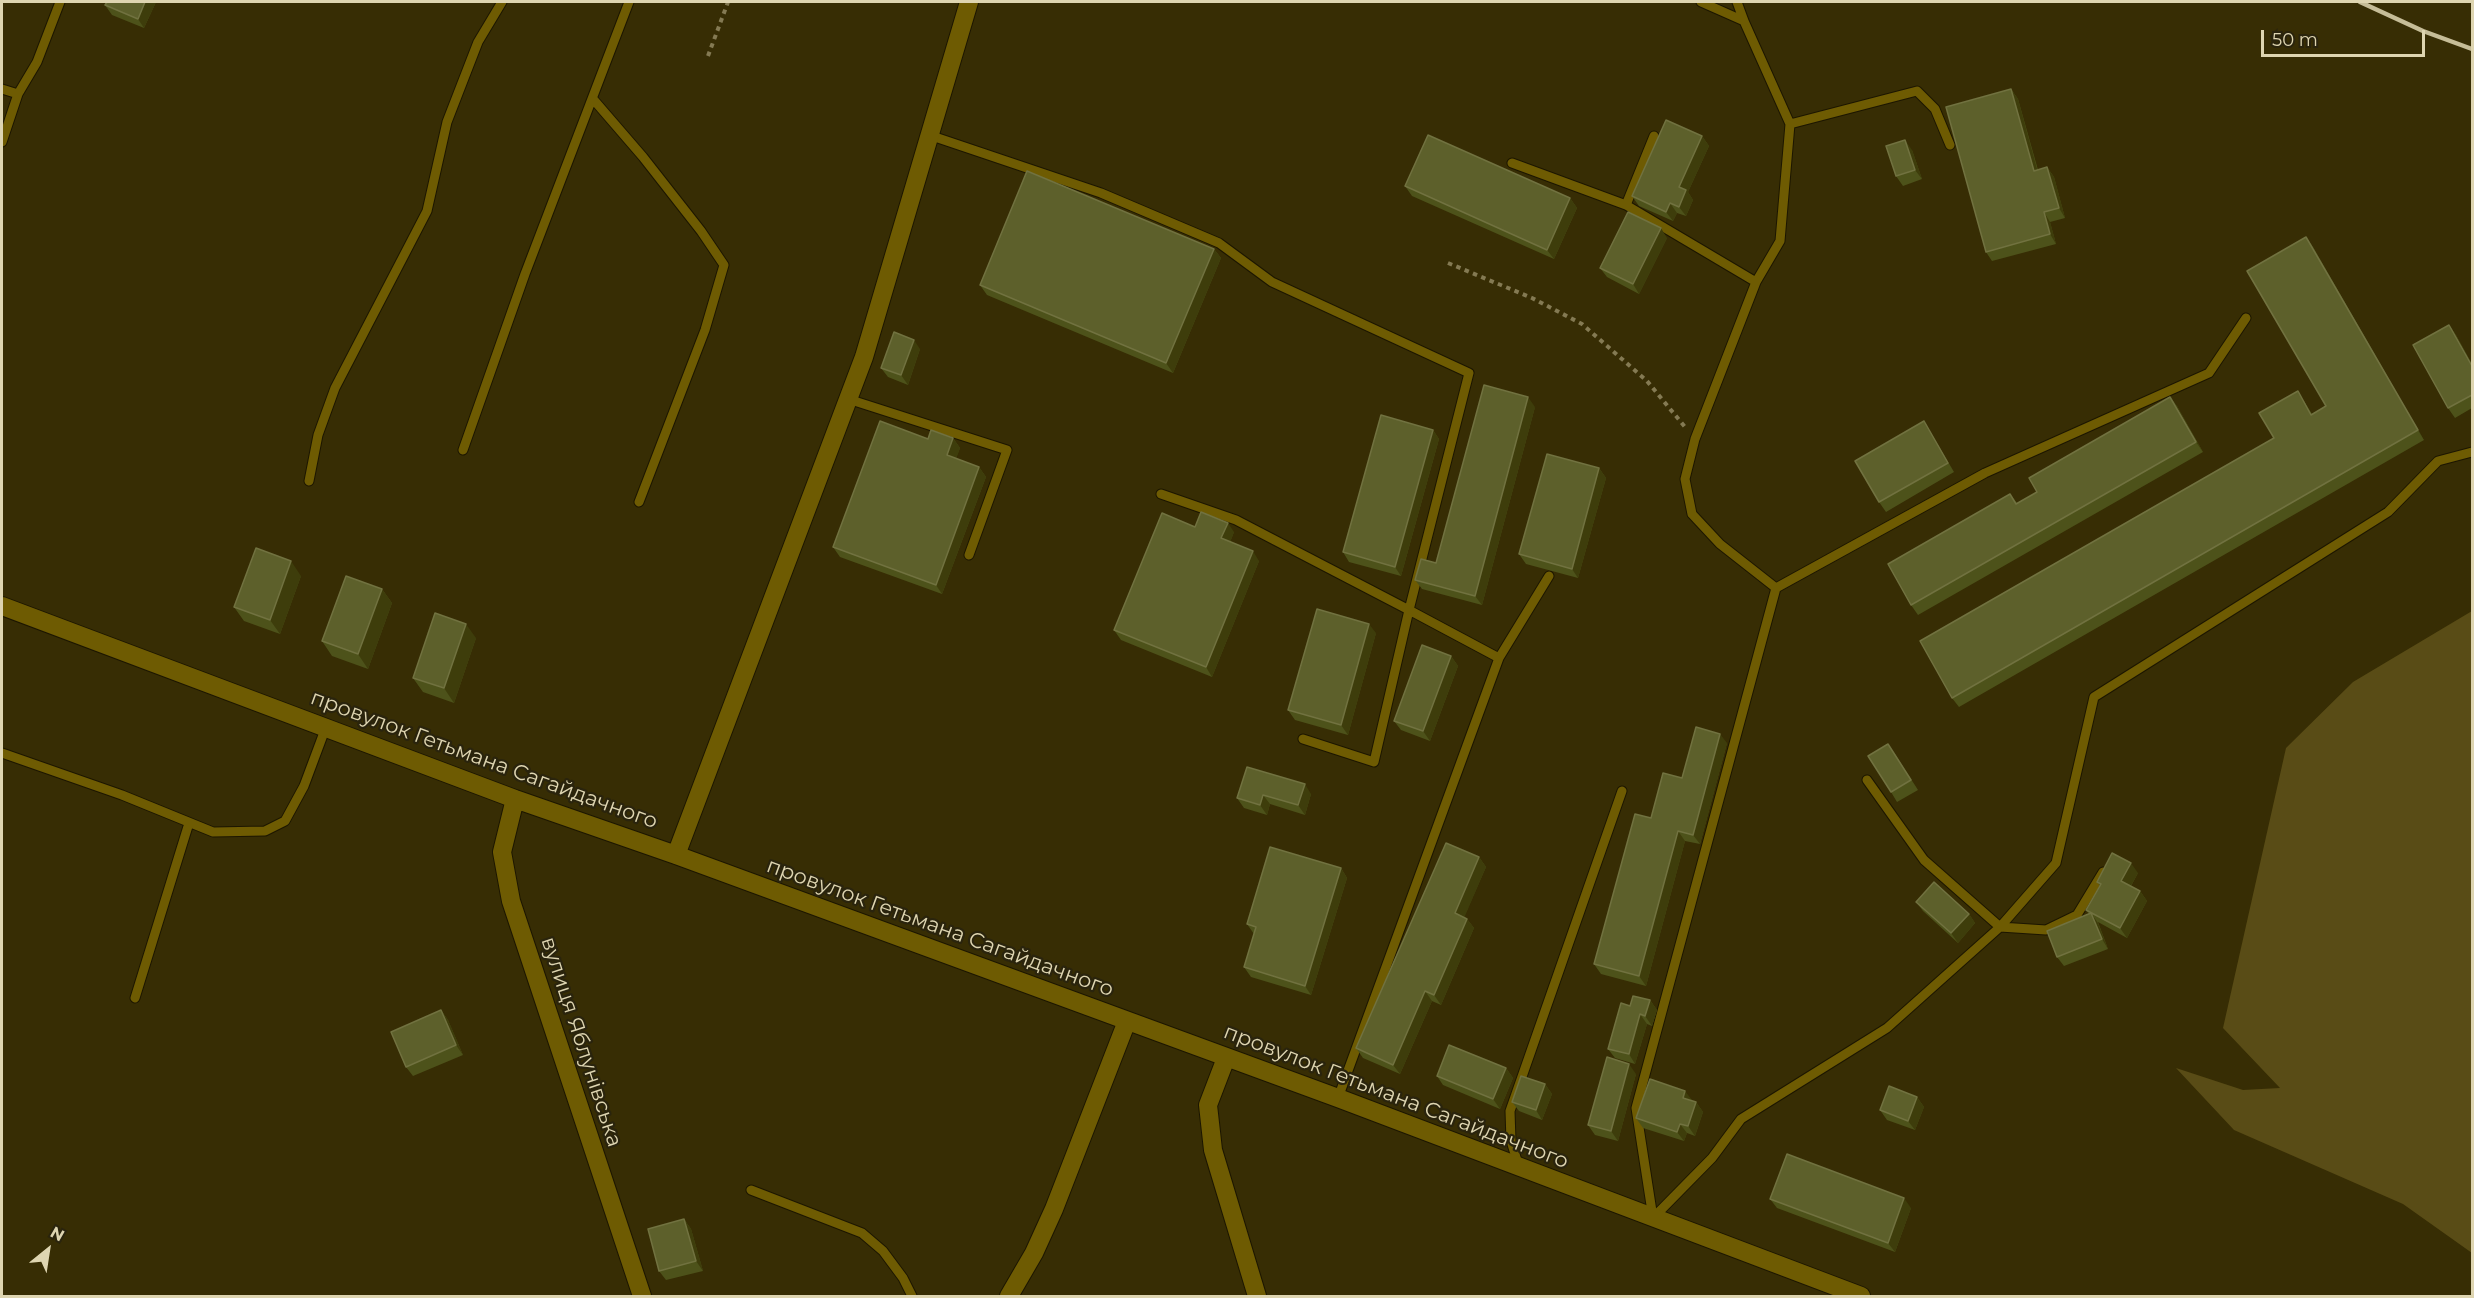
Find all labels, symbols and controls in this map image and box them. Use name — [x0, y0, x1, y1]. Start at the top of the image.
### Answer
scale bar — [2264, 18, 2428, 56]
text: 50 m — [2272, 29, 2318, 51]
street label: провулок Гетьмана Сагайдачного — [307, 685, 661, 835]
street label: провулок Гетьмана Сагайдачного — [763, 853, 1117, 1003]
street label: вулиця Яблунівська — [535, 934, 627, 1150]
street label: провулок Гетьмана Сагайдачного — [1220, 1019, 1572, 1175]
north arrow — [18, 1220, 78, 1280]
text: N — [47, 1223, 68, 1245]

